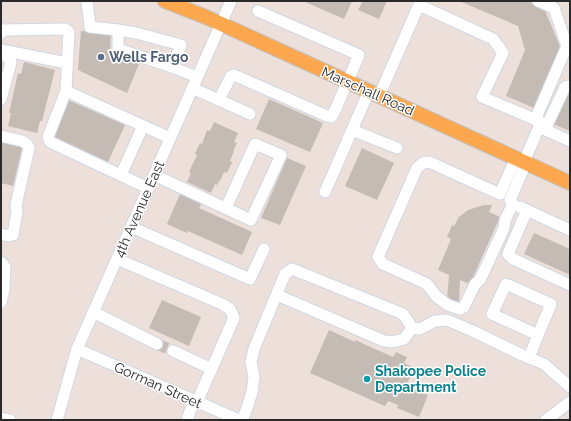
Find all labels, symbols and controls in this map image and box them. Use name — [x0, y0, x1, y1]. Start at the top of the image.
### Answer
place label: Wells Fargo — [109, 49, 189, 65]
marker: Wells Fargo — [96, 52, 106, 62]
street label: Marschall Road — [319, 63, 417, 119]
street label: 4th Avenue East — [111, 158, 168, 260]
street label: Gorman Street — [112, 359, 205, 412]
place label: Shakopee Police Department — [375, 363, 487, 395]
marker: Shakopee Police Department — [362, 374, 372, 384]

